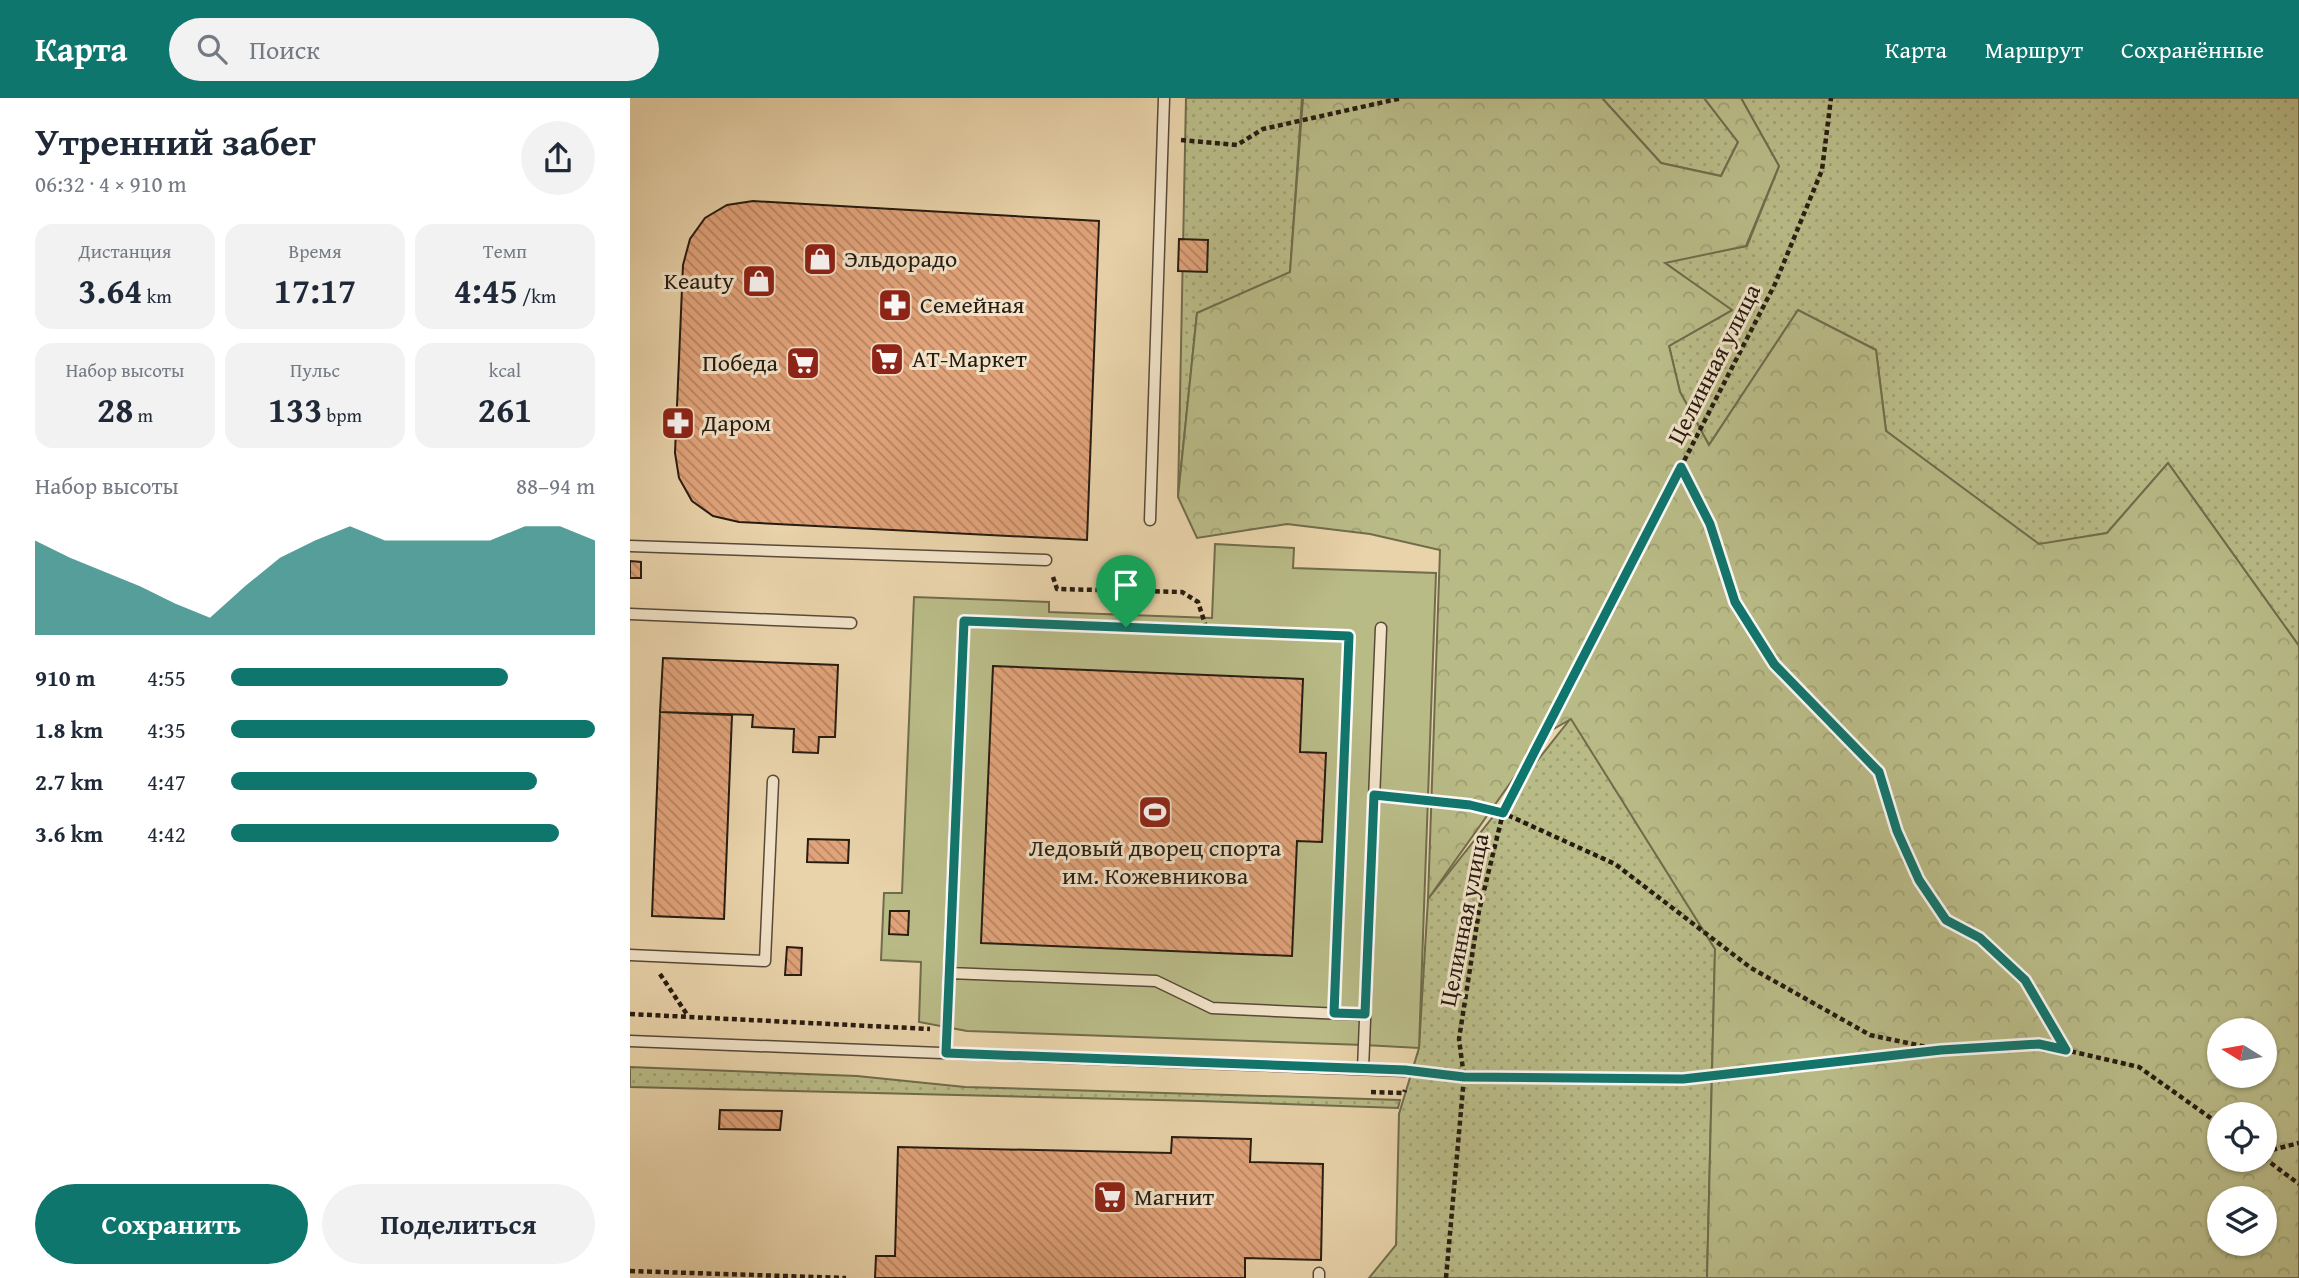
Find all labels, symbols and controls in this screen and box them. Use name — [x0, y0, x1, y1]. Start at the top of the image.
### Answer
search box — [169, 18, 659, 81]
text: Карта — [35, 25, 127, 73]
icon: search — [193, 30, 231, 68]
text: Поиск — [249, 30, 320, 69]
text: Карта — [1885, 32, 1947, 67]
text: Маршрут — [1985, 32, 2083, 67]
text: Сохранённые — [2121, 32, 2264, 67]
text: Утренний забег — [35, 113, 316, 169]
button: share — [521, 121, 595, 195]
text: 06:32 · 4 × 910 m — [35, 167, 187, 200]
text: Дистанция — [79, 237, 171, 265]
text: Время — [288, 237, 342, 265]
text: Темп — [483, 237, 527, 265]
shop icon: Эльдорадо — [801, 240, 839, 278]
place label: Эльдорадо — [844, 241, 957, 276]
shop icon: Keauty — [740, 262, 778, 300]
place label: Keauty — [664, 263, 734, 298]
text: 3.64 — [78, 265, 142, 316]
text: 17:17 — [274, 265, 356, 316]
text: 4:45 — [454, 265, 518, 316]
street label: Целинная улица — [1658, 277, 1769, 450]
text: km — [142, 282, 172, 310]
text: /km — [518, 282, 556, 310]
pharmacy icon: Семейная — [876, 286, 914, 324]
place label: Семейная — [920, 287, 1024, 322]
supermarket icon: АТ-Маркет — [868, 340, 906, 378]
place label: АТ-Маркет — [912, 341, 1027, 376]
supermarket icon: Победа — [784, 344, 822, 382]
place label: Победа — [702, 345, 779, 380]
text: Набор высоты — [66, 356, 184, 384]
text: Пульс — [290, 356, 340, 384]
text: kcal — [489, 356, 521, 384]
text: 28 — [97, 384, 133, 435]
text: 133 — [268, 384, 322, 435]
text: 261 — [478, 384, 532, 435]
text: m — [133, 401, 153, 429]
text: bpm — [322, 401, 362, 429]
pharmacy icon: Даром — [659, 404, 697, 442]
place label: Даром — [701, 405, 771, 440]
text: Набор высоты — [35, 469, 179, 502]
text: 88–94 m — [516, 469, 595, 502]
pin — [1096, 555, 1156, 627]
icon: arrive — [1107, 566, 1145, 604]
text: 910 m — [35, 661, 96, 694]
text: 4:55 — [147, 661, 186, 694]
text: 1.8 km — [35, 713, 103, 746]
text: 4:35 — [147, 713, 186, 746]
text: 2.7 km — [35, 765, 103, 798]
text: 4:47 — [147, 765, 186, 798]
sports icon: Ледовый дворец спорта им. Кожевникова — [1136, 793, 1174, 831]
text: 3.6 km — [35, 817, 103, 850]
text: 4:42 — [147, 817, 186, 850]
place label: Ледовый дворец спорта им. Кожевникова — [1029, 830, 1282, 893]
street label: Целинная улица — [1430, 830, 1498, 1009]
north arrow — [2207, 1018, 2277, 1088]
map controls — [2207, 1018, 2277, 1256]
button: locate — [2207, 1102, 2277, 1172]
supermarket icon: Магнит — [1091, 1178, 1129, 1216]
place label: Магнит — [1134, 1179, 1215, 1214]
button: Сохранить — [35, 1184, 308, 1264]
button: Поделиться — [322, 1184, 595, 1264]
button: layers — [2207, 1186, 2277, 1256]

